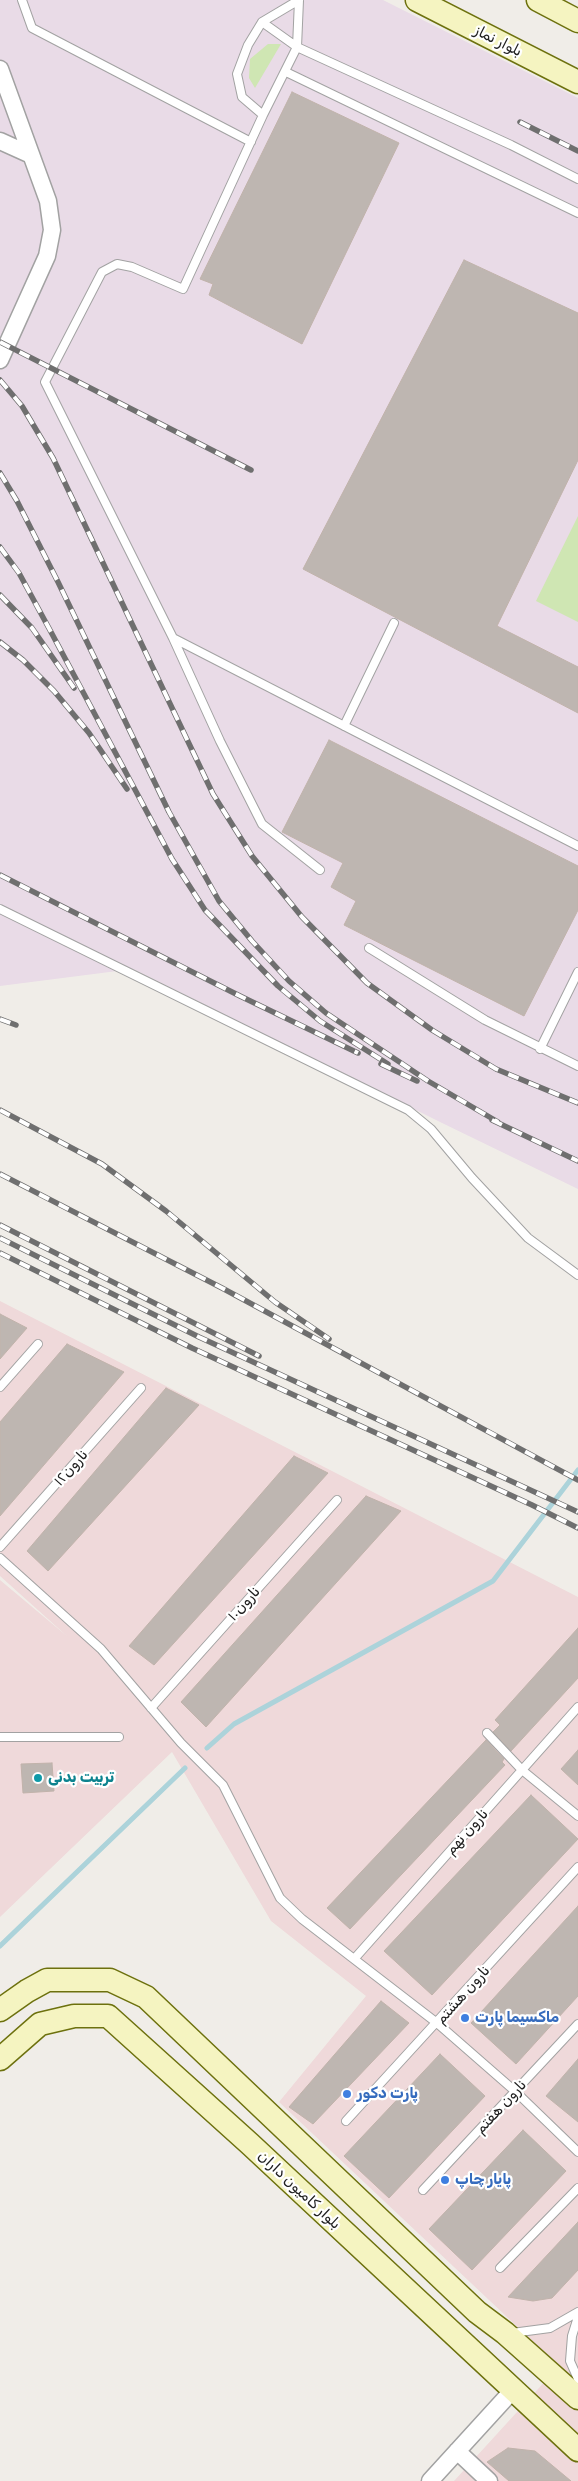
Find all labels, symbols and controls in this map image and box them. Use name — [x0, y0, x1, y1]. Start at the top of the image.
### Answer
street label: بلوار نماز — [471, 21, 525, 61]
street label: نارون۱۲ — [50, 1446, 92, 1490]
street label: نارون۱۰ — [224, 1583, 264, 1625]
place label: تربیت بدنی — [48, 1769, 114, 1787]
marker: تربیت بدنی — [32, 1772, 44, 1784]
street label: نارون نهم — [442, 1805, 492, 1859]
street label: نارون هشتم — [432, 1962, 494, 2028]
place label: ماکسیما پارت — [475, 2009, 559, 2027]
marker: ماکسیما پارت — [459, 2012, 471, 2024]
street label: نارون هفتم — [471, 2076, 531, 2138]
place label: پارت دکور — [357, 2085, 418, 2103]
marker: پارت دکور — [341, 2088, 353, 2100]
street label: بلوار کامیون داران — [254, 2147, 344, 2233]
place label: پایار چاپ — [455, 2171, 511, 2189]
marker: پایار چاپ — [439, 2174, 451, 2186]

